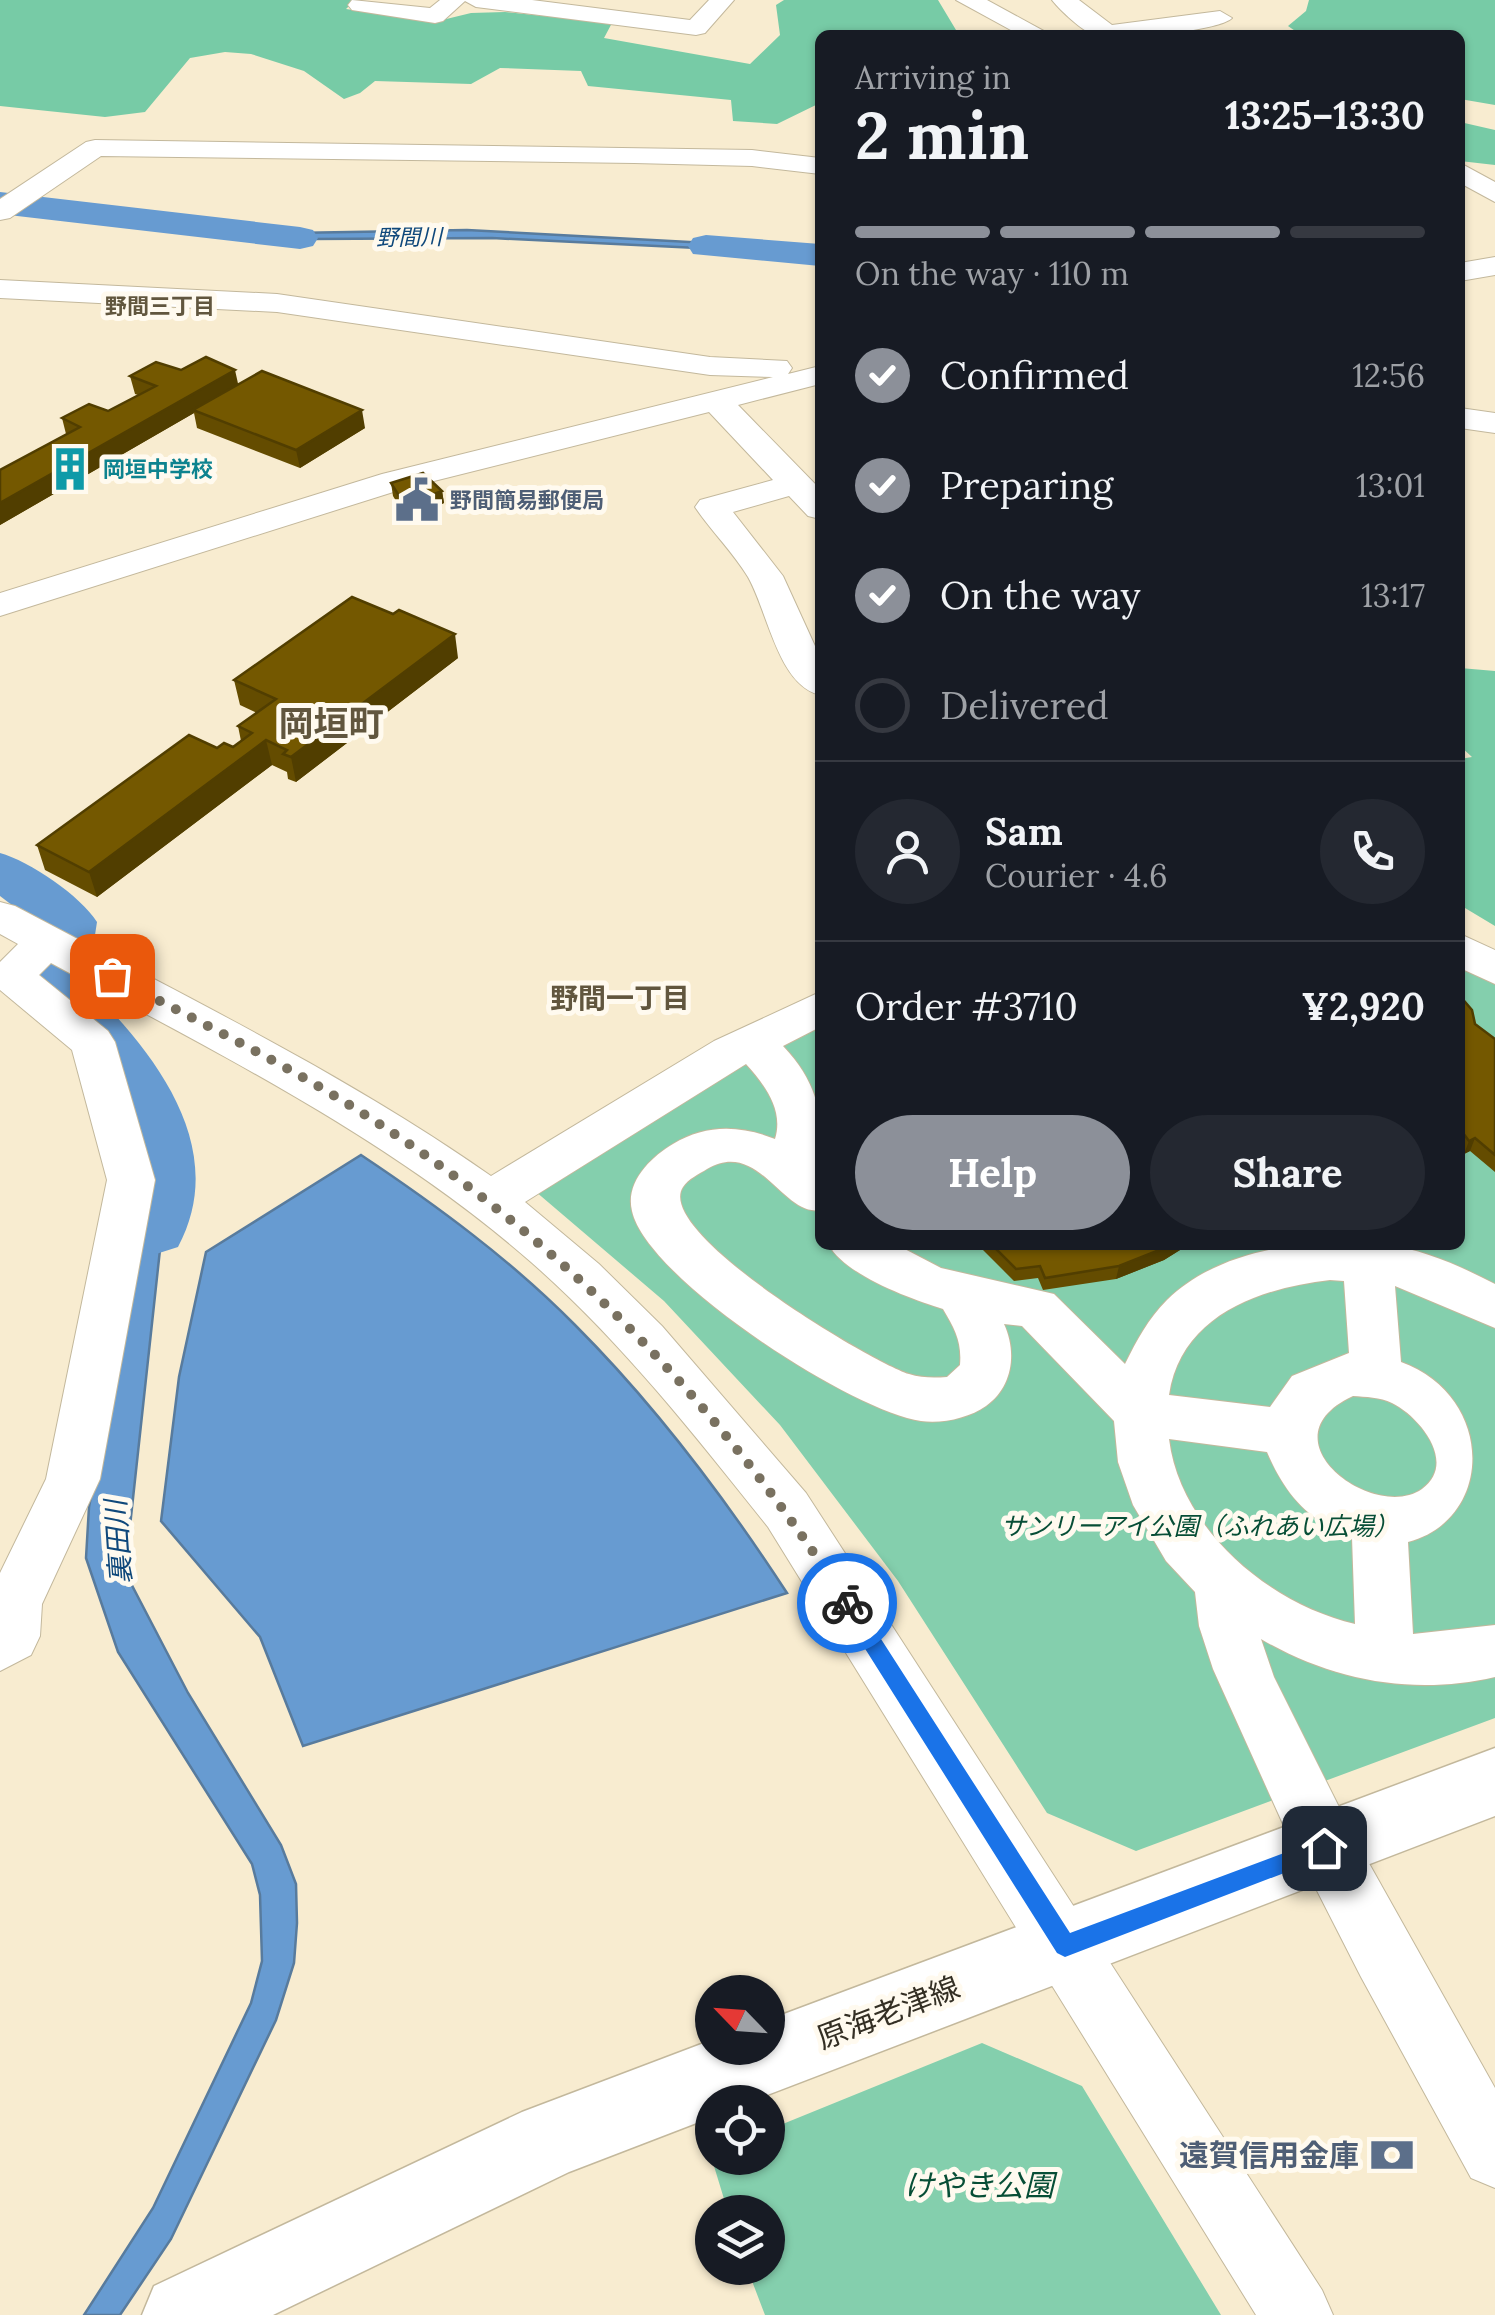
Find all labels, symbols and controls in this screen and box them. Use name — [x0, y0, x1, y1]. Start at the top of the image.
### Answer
text: Arriving in — [855, 57, 1011, 98]
text: 13:25–13:30 — [1225, 91, 1425, 139]
text: 2 min — [855, 94, 1029, 177]
water label: 野間川 — [376, 222, 444, 252]
text: On the way · 110 m — [855, 253, 1129, 294]
district label: 野間三丁目 — [105, 292, 215, 320]
icon: check — [855, 348, 910, 403]
text: Confirmed — [940, 351, 1129, 399]
text: 12:56 — [1352, 355, 1425, 396]
building icon: 岡垣中学校 — [46, 445, 94, 493]
place label: 岡垣中学校 — [103, 455, 213, 483]
icon: check — [855, 458, 910, 513]
text: Preparing — [940, 461, 1113, 509]
text: 13:01 — [1356, 465, 1425, 506]
public building icon: 野間簡易郵便局 — [393, 476, 441, 524]
place label: 野間簡易郵便局 — [450, 486, 604, 514]
icon: check — [855, 568, 910, 623]
text: On the way — [940, 571, 1141, 619]
text: 13:17 — [1361, 575, 1425, 616]
text: Delivered — [940, 681, 1109, 729]
district label: 岡垣町 — [278, 701, 384, 746]
button: person — [855, 799, 960, 904]
button: phone — [1320, 799, 1425, 904]
text: Sam — [985, 807, 1063, 855]
text: Courier · 4.6 — [985, 855, 1167, 896]
pin — [70, 934, 155, 1019]
icon: bag — [85, 949, 140, 1004]
district label: 野間一丁目 — [550, 980, 690, 1016]
text: Order #3710 — [855, 982, 1078, 1030]
text: ¥2,920 — [1301, 982, 1425, 1030]
button: Help — [855, 1115, 1130, 1230]
button: Share — [1150, 1115, 1425, 1230]
water label: 裏田川 — [97, 1496, 139, 1585]
park label: サンリーアイ公園（ふれあい広場） — [1001, 1510, 1399, 1542]
courier — [797, 1553, 897, 1653]
icon: bike — [820, 1576, 875, 1631]
pin — [1282, 1806, 1367, 1891]
icon: home — [1297, 1821, 1352, 1876]
street label: 原海老津線 — [811, 1967, 965, 2057]
north arrow — [695, 1975, 785, 2065]
map controls — [695, 1975, 785, 2285]
button: locate — [695, 2085, 785, 2175]
bank icon: 遠賀信用金庫 — [1368, 2131, 1416, 2179]
place label: 遠賀信用金庫 — [1179, 2136, 1359, 2174]
park label: けやき公園 — [904, 2166, 1058, 2204]
button: layers — [695, 2195, 785, 2285]

